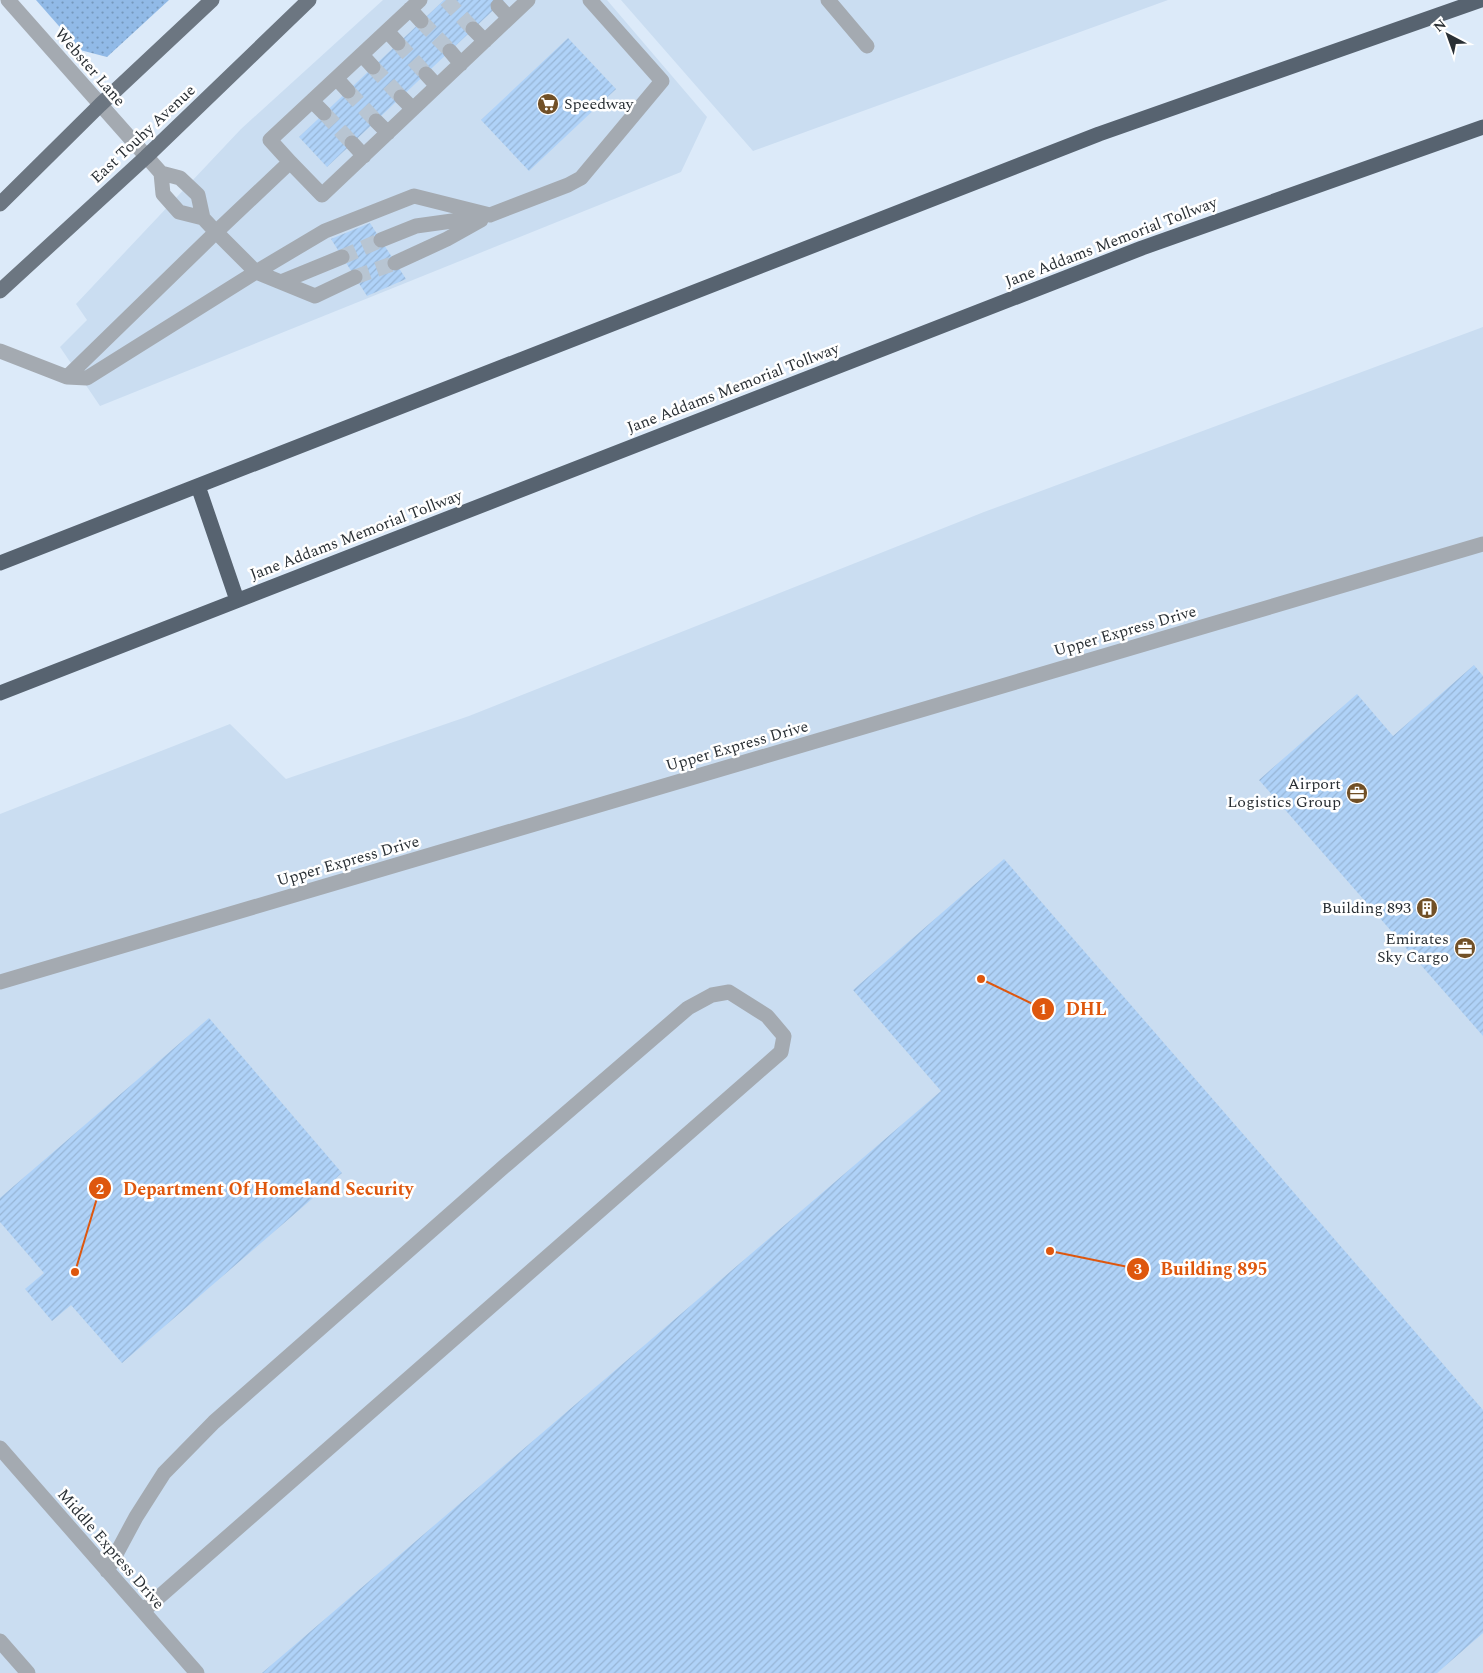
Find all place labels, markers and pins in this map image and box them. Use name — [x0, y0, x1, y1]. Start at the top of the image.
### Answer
supermarket icon: Speedway — [536, 92, 560, 116]
place label: Speedway — [564, 92, 635, 116]
place label: Airport Logistics Group — [1227, 772, 1341, 814]
office icon: Airport Logistics Group — [1345, 781, 1369, 805]
place label: Building 893 — [1322, 896, 1411, 920]
building icon: Building 893 — [1415, 896, 1439, 920]
place label: Emirates Sky Cargo — [1377, 927, 1449, 969]
office icon: Emirates Sky Cargo — [1453, 936, 1477, 960]
callout: DHL — [1031, 992, 1117, 1025]
callout: Department Of Homeland Security — [88, 1172, 423, 1205]
callout: Building 895 — [1126, 1252, 1278, 1285]

